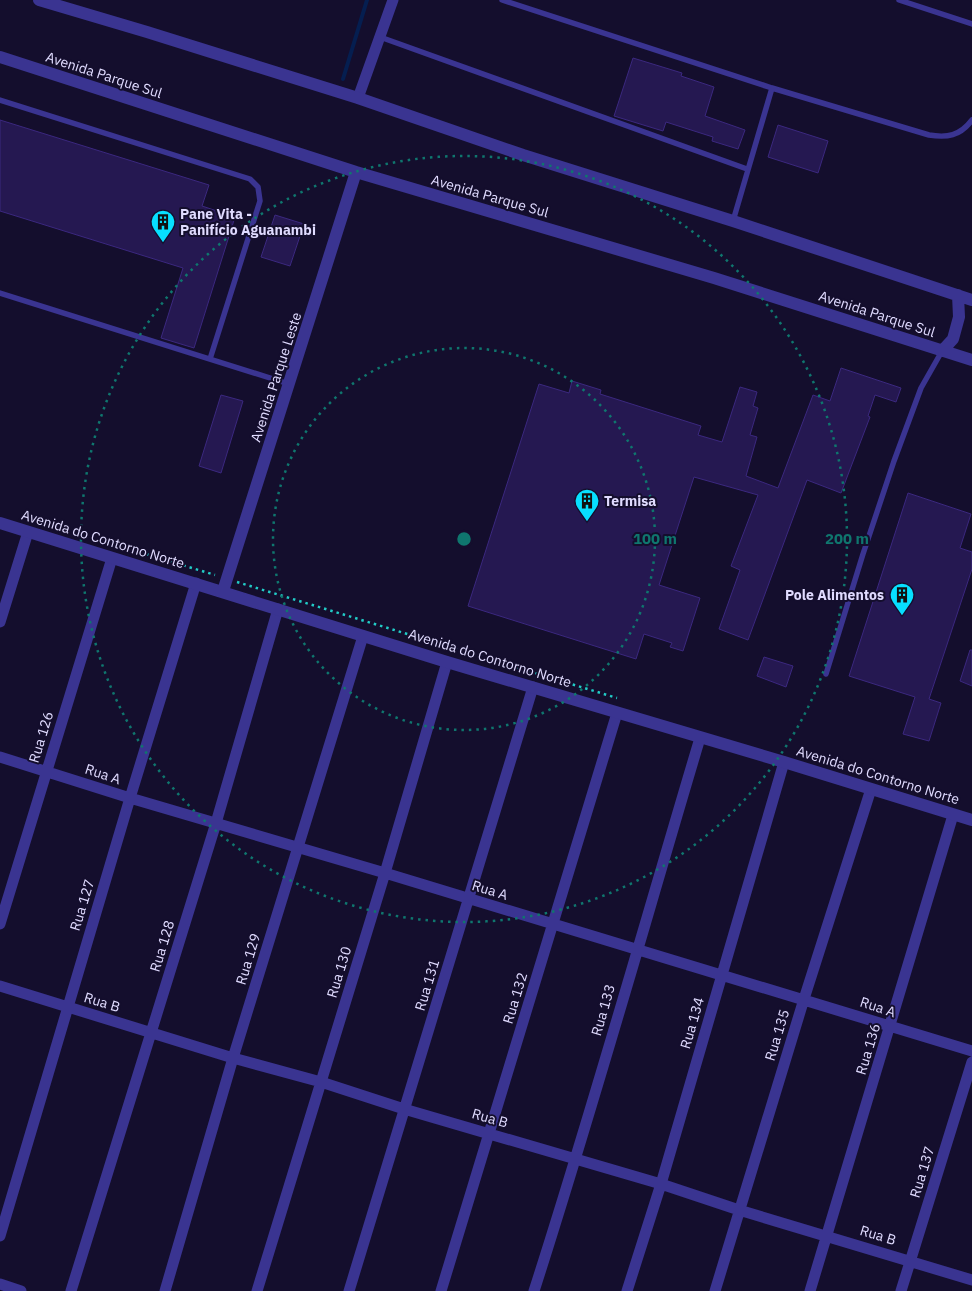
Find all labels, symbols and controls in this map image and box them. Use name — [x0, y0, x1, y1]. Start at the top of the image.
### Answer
street label: Avenida Parque Sul — [44, 48, 165, 102]
street label: Avenida Parque Sul — [429, 171, 551, 221]
place label: Pane Vita - Panifício Aguanambi — [180, 205, 316, 239]
building icon: Pane Vita - Panifício Aguanambi — [150, 209, 176, 243]
street label: Avenida Parque Sul — [817, 287, 938, 341]
street label: Avenida Parque Leste — [247, 310, 306, 444]
building icon: Termisa — [574, 488, 600, 522]
place label: Termisa — [604, 492, 656, 510]
street label: Avenida do Contorno Norte — [19, 506, 187, 573]
text: 100 m — [633, 529, 677, 548]
text: 200 m — [825, 529, 869, 548]
centre of rings — [455, 530, 473, 548]
building icon: Pole Alimentos — [889, 582, 915, 616]
place label: Pole Alimentos — [785, 586, 884, 604]
street label: Avenida do Contorno Norte — [406, 625, 574, 692]
street label: Rua 126 — [25, 709, 57, 765]
street label: Avenida do Contorno Norte — [794, 742, 962, 809]
street label: Rua A — [83, 760, 123, 788]
street label: Rua A — [470, 876, 510, 904]
street label: Rua 127 — [66, 877, 98, 933]
street label: Rua 128 — [146, 918, 178, 974]
street label: Rua 129 — [232, 931, 264, 987]
street label: Rua 130 — [323, 944, 355, 1000]
street label: Rua 131 — [411, 957, 443, 1013]
street label: Rua 132 — [499, 970, 531, 1026]
street label: Rua 133 — [587, 982, 619, 1038]
street label: Rua B — [82, 988, 122, 1016]
street label: Rua A — [858, 993, 898, 1021]
street label: Rua 134 — [676, 995, 708, 1051]
street label: Rua 135 — [761, 1007, 793, 1063]
street label: Rua 136 — [852, 1021, 884, 1077]
street label: Rua B — [470, 1104, 510, 1132]
street label: Rua 137 — [906, 1144, 938, 1200]
street label: Rua B — [858, 1221, 898, 1249]

